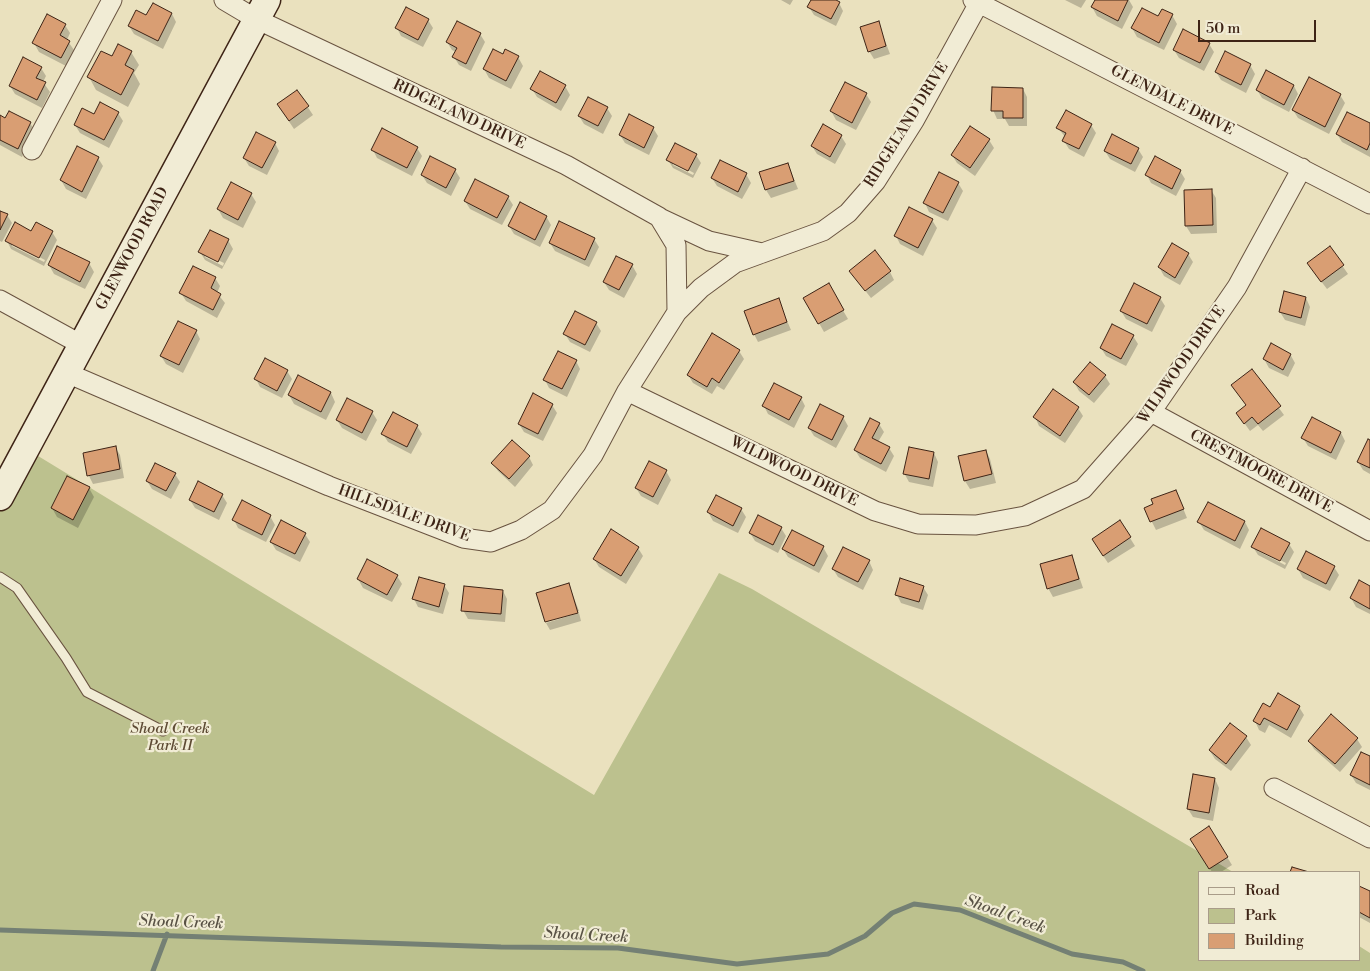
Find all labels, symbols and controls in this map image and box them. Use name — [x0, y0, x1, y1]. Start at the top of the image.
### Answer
scale bar — [1200, 10, 1318, 42]
text: 50 m — [1206, 19, 1240, 38]
street label: RIDGELAND DRIVE — [861, 59, 953, 191]
street label: GLENDALE DRIVE — [1107, 62, 1237, 140]
street label: RIDGELAND DRIVE — [390, 76, 528, 154]
street label: GLENWOOD ROAD — [93, 184, 173, 314]
street label: WILDWOOD DRIVE — [1134, 302, 1230, 428]
street label: CRESTMOORE DRIVE — [1186, 427, 1336, 517]
street label: WILDWOOD DRIVE — [727, 433, 861, 511]
street label: HILLSDALE DRIVE — [335, 482, 473, 546]
park label: Shoal Creek Park II — [130, 720, 210, 755]
legend — [1198, 871, 1360, 961]
text: Road — [1245, 881, 1280, 900]
water label: Shoal Creek — [962, 892, 1048, 938]
text: Park — [1245, 906, 1276, 925]
water label: Shoal Creek — [138, 912, 224, 934]
water label: Shoal Creek — [543, 924, 629, 948]
text: Building — [1245, 931, 1304, 950]

